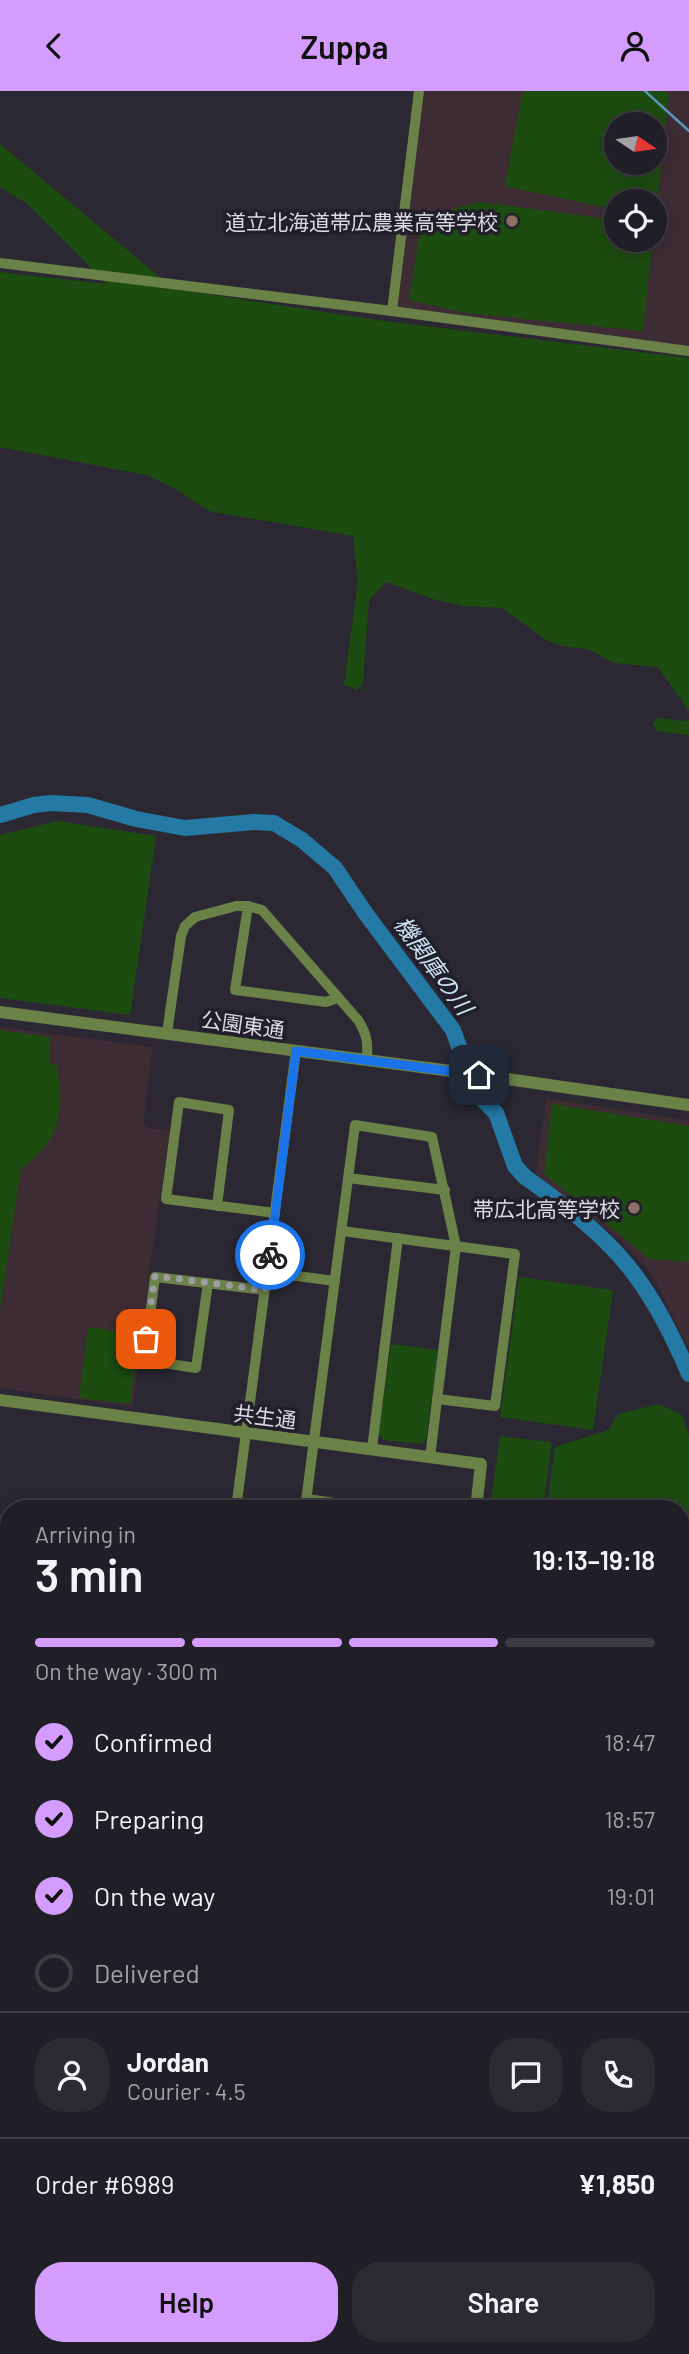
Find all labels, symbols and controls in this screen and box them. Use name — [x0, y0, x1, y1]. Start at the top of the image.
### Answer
icon: back — [35, 27, 73, 65]
text: Zuppa — [301, 27, 388, 65]
icon: person — [616, 27, 654, 65]
north arrow — [604, 112, 667, 175]
map controls — [604, 112, 667, 252]
button: locate — [604, 189, 667, 252]
place label: 道立北海道帯広農業高等学校 — [225, 209, 498, 234]
marker: 道立北海道帯広農業高等学校 — [504, 213, 520, 229]
water label: 機関庫の川 — [389, 910, 481, 1022]
street label: 公園東通 — [200, 1006, 286, 1042]
pin — [449, 1045, 509, 1105]
icon: home — [460, 1056, 498, 1094]
place label: 帯広北高等学校 — [473, 1196, 620, 1221]
marker: 帯広北高等学校 — [626, 1200, 642, 1216]
courier — [235, 1220, 305, 1290]
icon: bike — [251, 1236, 289, 1274]
pin — [116, 1309, 176, 1369]
icon: bag — [127, 1320, 165, 1358]
street label: 共生通 — [232, 1400, 298, 1432]
text: Arriving in — [35, 1520, 136, 1548]
text: 19:13–19:18 — [533, 1544, 655, 1575]
text: 3 min — [35, 1546, 144, 1601]
text: On the way · 300 m — [35, 1657, 218, 1685]
icon: check — [35, 1723, 73, 1761]
text: Confirmed — [94, 1726, 213, 1757]
text: 18:47 — [604, 1728, 655, 1756]
icon: check — [35, 1800, 73, 1838]
text: Preparing — [94, 1803, 204, 1834]
text: 18:57 — [604, 1805, 655, 1833]
icon: check — [35, 1877, 73, 1915]
text: On the way — [94, 1880, 215, 1911]
text: 19:01 — [607, 1882, 655, 1910]
text: Delivered — [94, 1957, 200, 1988]
button: person — [35, 2038, 109, 2112]
button: chat — [489, 2038, 563, 2112]
button: phone — [581, 2038, 655, 2112]
text: Jordan — [127, 2046, 209, 2077]
text: Courier · 4.5 — [127, 2077, 246, 2105]
text: Order #6989 — [35, 2168, 174, 2199]
text: ¥1,850 — [578, 2168, 655, 2199]
button: Help — [35, 2262, 338, 2342]
button: Share — [352, 2262, 655, 2342]

